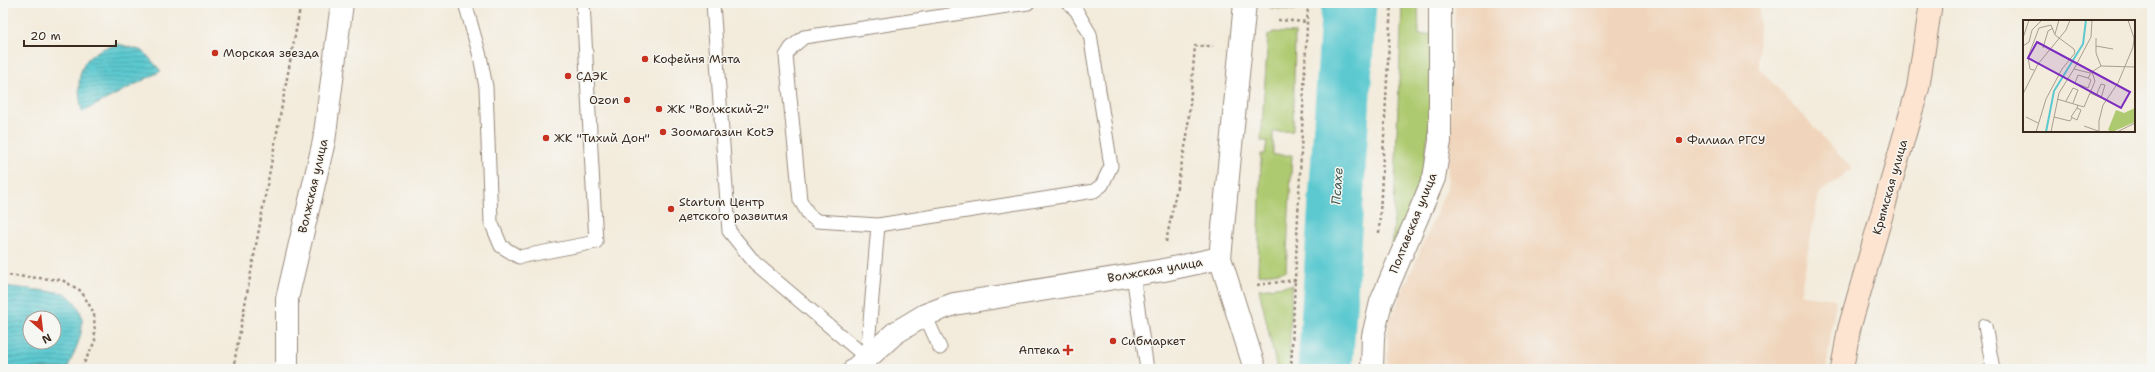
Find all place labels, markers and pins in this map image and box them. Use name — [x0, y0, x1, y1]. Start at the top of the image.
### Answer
place label: Морская звезда — [223, 45, 319, 61]
marker: Морская звезда — [210, 48, 220, 58]
place label: Кофейня Мята — [653, 51, 741, 67]
marker: Кофейня Мята — [640, 54, 650, 64]
place label: СДЭК — [576, 68, 608, 84]
marker: СДЭК — [563, 71, 573, 81]
place label: Ozon — [589, 92, 619, 108]
marker: Ozon — [622, 95, 632, 105]
place label: ЖК "Волжский-2" — [667, 101, 769, 117]
marker: ЖК "Волжский-2" — [654, 104, 664, 114]
place label: Зоомагазин KotЭ — [671, 124, 774, 140]
marker: Зоомагазин KotЭ — [658, 127, 668, 137]
place label: ЖК "Тихий Дон" — [554, 130, 650, 146]
place label: Филиал РГСУ — [1687, 132, 1765, 148]
marker: ЖК "Тихий Дон" — [541, 133, 551, 143]
marker: Филиал РГСУ — [1674, 135, 1684, 145]
place label: Startum Центр детского развития — [679, 194, 788, 224]
marker: Startum Центр детского развития — [666, 204, 676, 214]
place label: Сибмаркет — [1121, 333, 1186, 349]
marker: Сибмаркет — [1108, 336, 1118, 346]
place label: Аптека — [1019, 342, 1061, 358]
marker: Аптека — [1063, 345, 1073, 355]

